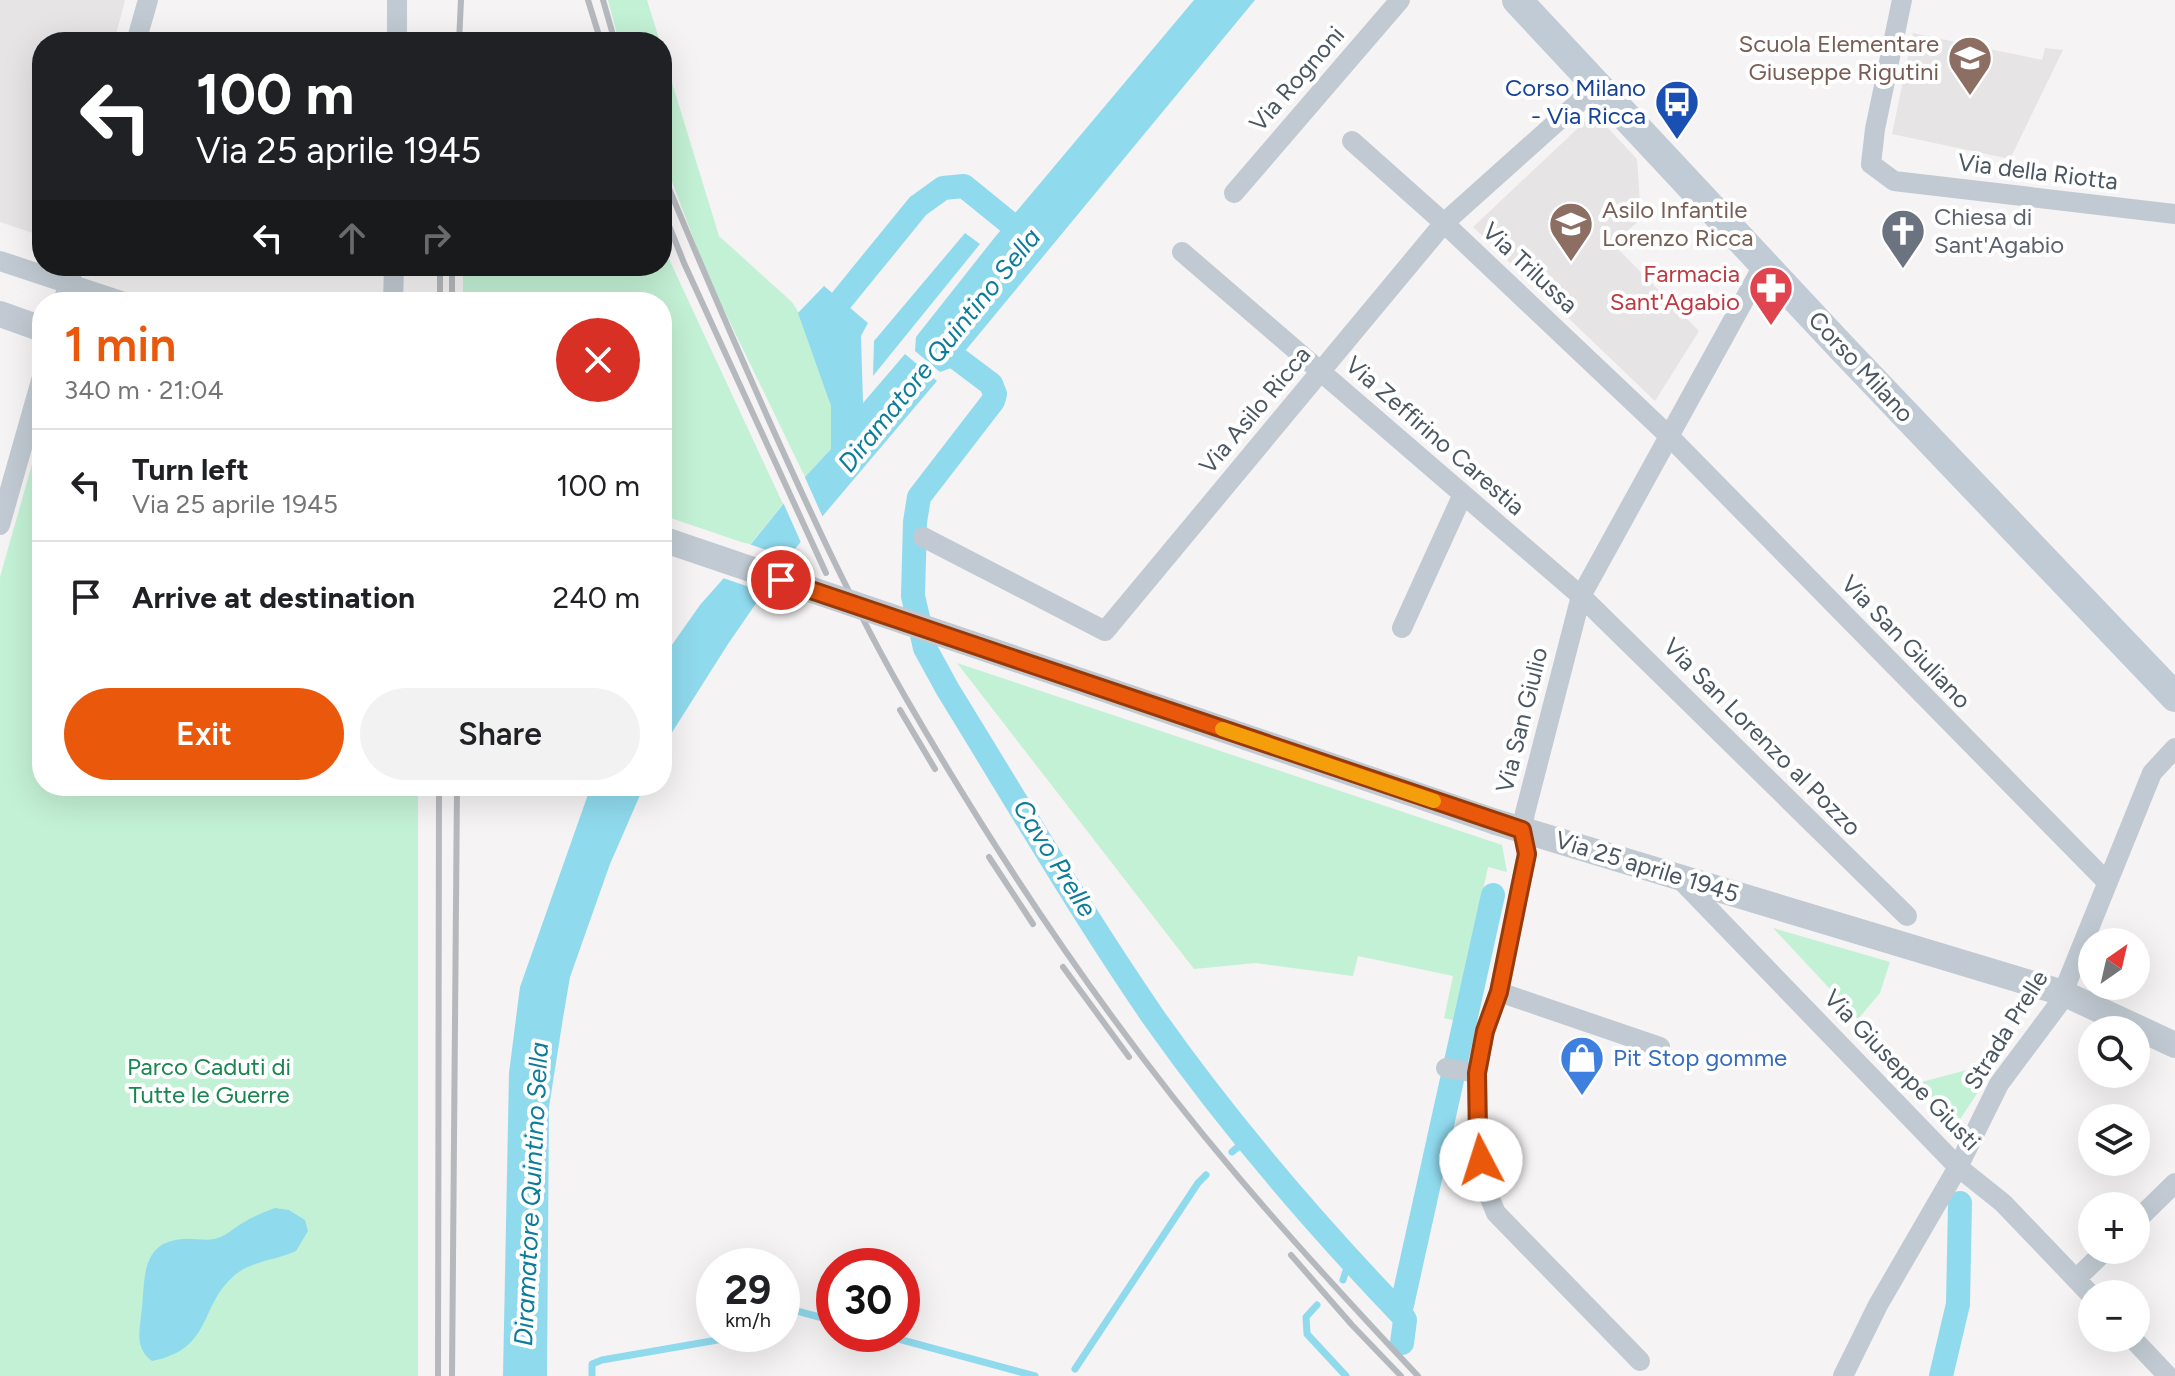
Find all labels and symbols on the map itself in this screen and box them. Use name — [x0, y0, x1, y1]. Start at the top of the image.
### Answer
street label: Via Rognoni — [1243, 20, 1350, 137]
place label: Scuola Elementare Giuseppe Rigutini — [1739, 29, 1939, 86]
school or university icon: Scuola Elementare Giuseppe Rigutini — [1946, 34, 1994, 97]
place label: Corso Milano - Via Ricca — [1505, 73, 1646, 130]
bus stop icon: Corso Milano - Via Ricca — [1653, 78, 1701, 141]
street label: Via della Riotta — [1956, 147, 2120, 196]
place label: Asilo Infantile Lorenzo Ricca — [1602, 195, 1753, 252]
school or university icon: Asilo Infantile Lorenzo Ricca — [1547, 200, 1595, 263]
place label: Chiesa di Sant'Agabio — [1934, 202, 2064, 259]
church icon: Chiesa di Sant'Agabio — [1879, 207, 1927, 270]
street label: Via Trilussa — [1477, 216, 1584, 319]
water label: Diramatore Quintino Sella — [831, 222, 1047, 478]
place label: Farmacia Sant'Agabio — [1610, 259, 1740, 316]
pharmacy icon: Farmacia Sant'Agabio — [1747, 264, 1795, 327]
street label: Corso Milano — [1803, 305, 1920, 428]
street label: Via Asilo Ricca — [1193, 340, 1316, 479]
street label: Via Zeffirino Carestia — [1340, 350, 1531, 521]
pin — [747, 546, 815, 614]
street label: Via San Giuliano — [1835, 569, 1977, 714]
street label: Via San Lorenzo al Pozzo — [1657, 632, 1867, 842]
street label: Via San Giulio — [1489, 644, 1554, 795]
water label: Cavo Prelle — [1006, 793, 1104, 923]
street label: Via 25 aprile 1945 — [1552, 825, 1742, 908]
north arrow — [2078, 928, 2150, 1000]
street label: Strada Prelle — [1957, 965, 2054, 1095]
street label: Via Giuseppe Giusti — [1818, 983, 1987, 1156]
shop icon: Pit Stop gomme — [1558, 1034, 1606, 1097]
water label: Diramatore Quintino Sella — [507, 1041, 555, 1347]
place label: Pit Stop gomme — [1613, 1043, 1787, 1072]
park label: Parco Caduti di Tutte le Guerre — [127, 1052, 291, 1109]
position arrow — [1439, 1118, 1523, 1202]
speed limit sign: 30 — [816, 1248, 920, 1352]

